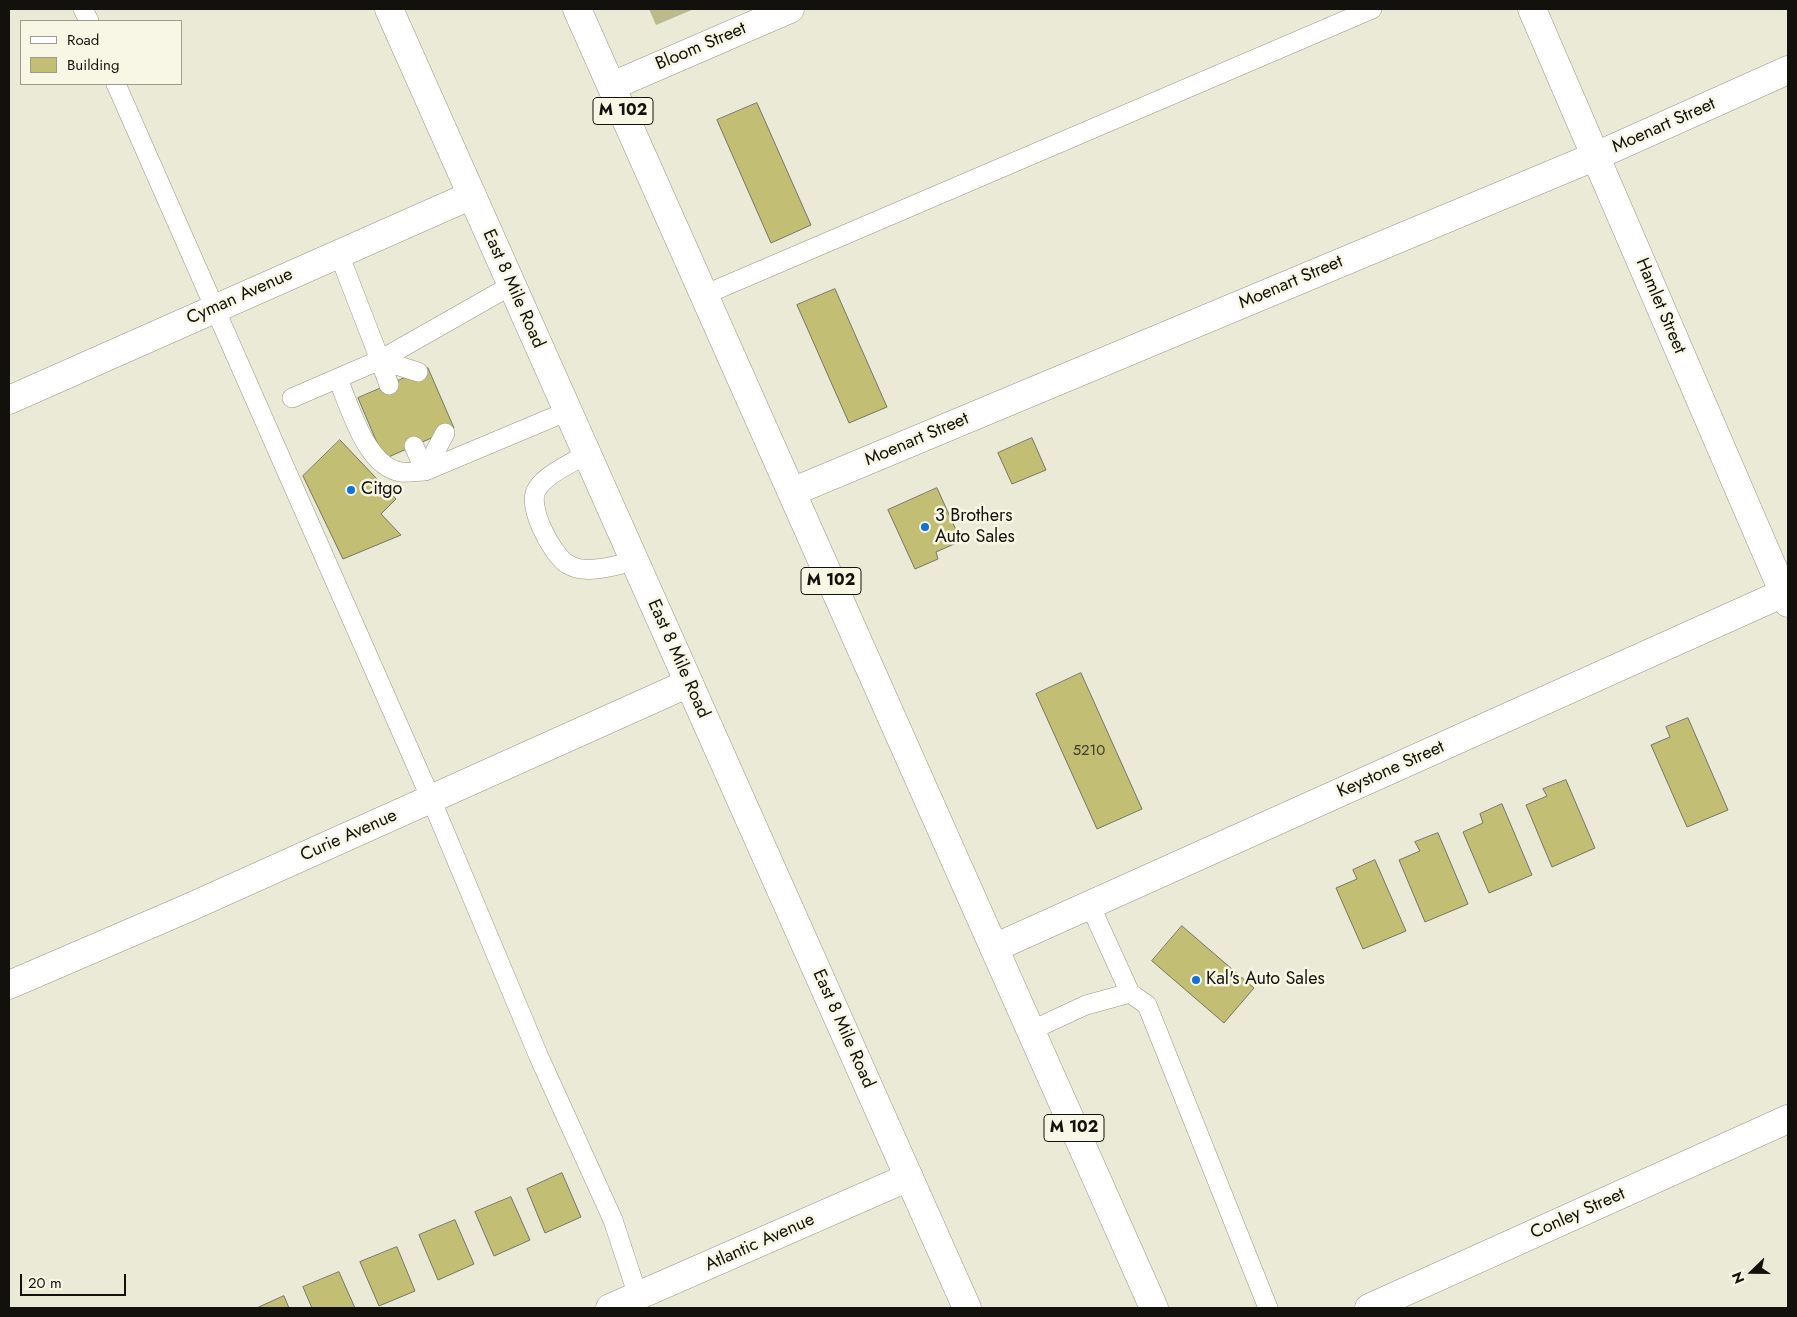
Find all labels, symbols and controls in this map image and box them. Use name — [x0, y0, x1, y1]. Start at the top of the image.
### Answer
street label: Bloom Street — [652, 18, 750, 76]
legend — [20, 20, 182, 85]
text: Road — [67, 29, 99, 51]
text: Building — [67, 54, 119, 76]
street label: Moenart Street — [1609, 94, 1719, 158]
road number: M 102 — [593, 98, 653, 124]
street label: East 8 Mile Road — [477, 226, 549, 352]
street label: Moenart Street — [1236, 251, 1346, 315]
street label: Hamlet Street — [1630, 255, 1690, 357]
street label: Cyman Avenue — [184, 264, 296, 330]
street label: Moenart Street — [862, 408, 972, 472]
place label: Citgo — [361, 479, 402, 501]
marker: Citgo — [345, 484, 357, 496]
place label: 3 Brothers Auto Sales — [935, 506, 1015, 548]
marker: 3 Brothers Auto Sales — [919, 521, 931, 533]
road number: M 102 — [801, 568, 861, 594]
street label: East 8 Mile Road — [642, 596, 714, 722]
street label: Keystone Street — [1334, 737, 1448, 803]
house number: 5210 — [1073, 742, 1105, 760]
street label: Curie Avenue — [297, 805, 401, 867]
street label: East 8 Mile Road — [807, 966, 879, 1092]
place label: Kal's Auto Sales — [1206, 969, 1325, 991]
marker: Kal's Auto Sales — [1190, 974, 1202, 986]
road number: M 102 — [1044, 1114, 1104, 1142]
street label: Conley Street — [1527, 1184, 1629, 1244]
street label: Atlantic Avenue — [702, 1209, 818, 1277]
north arrow — [1727, 1247, 1777, 1297]
scale bar — [22, 1264, 129, 1296]
text: N — [1727, 1269, 1749, 1287]
text: 20 m — [28, 1272, 62, 1294]

